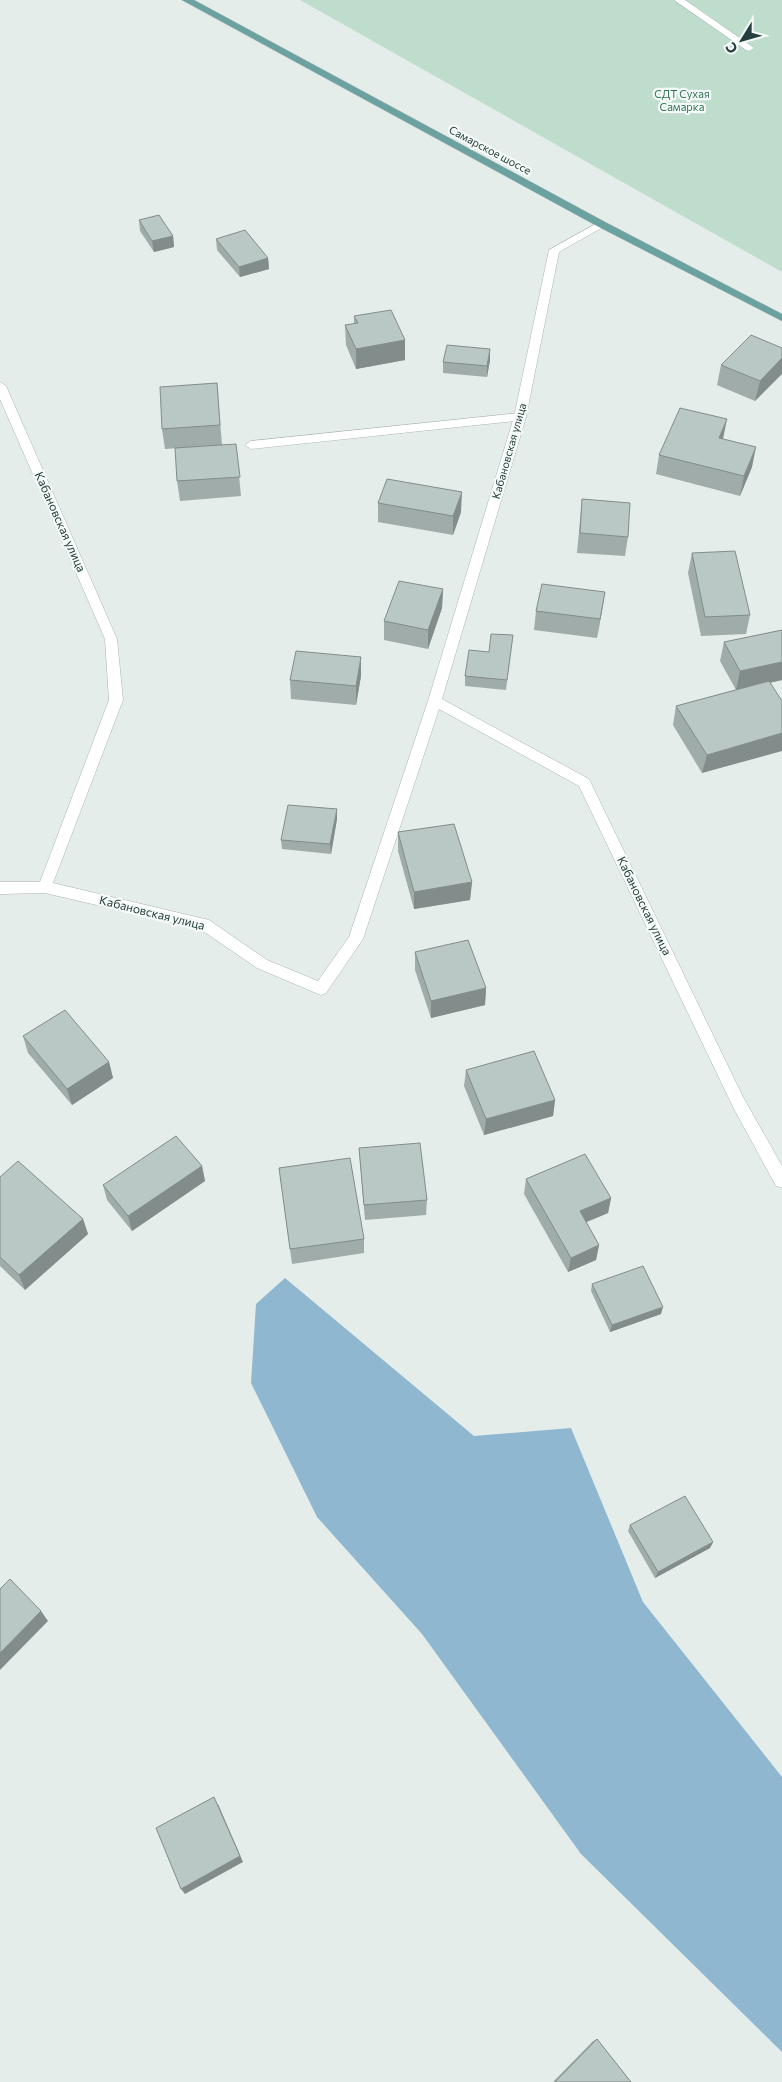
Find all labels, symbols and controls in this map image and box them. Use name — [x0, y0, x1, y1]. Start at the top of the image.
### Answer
north arrow — [717, 15, 767, 65]
text: С — [722, 39, 741, 57]
park label: СДТ Сухая Самарка — [654, 87, 710, 113]
street label: Самарское шоссе — [447, 122, 534, 177]
street label: Кабановская улица — [489, 401, 528, 500]
street label: Кабановская улица — [33, 469, 89, 574]
street label: Кабановская улица — [615, 854, 675, 957]
street label: Кабановская улица — [98, 892, 206, 932]

